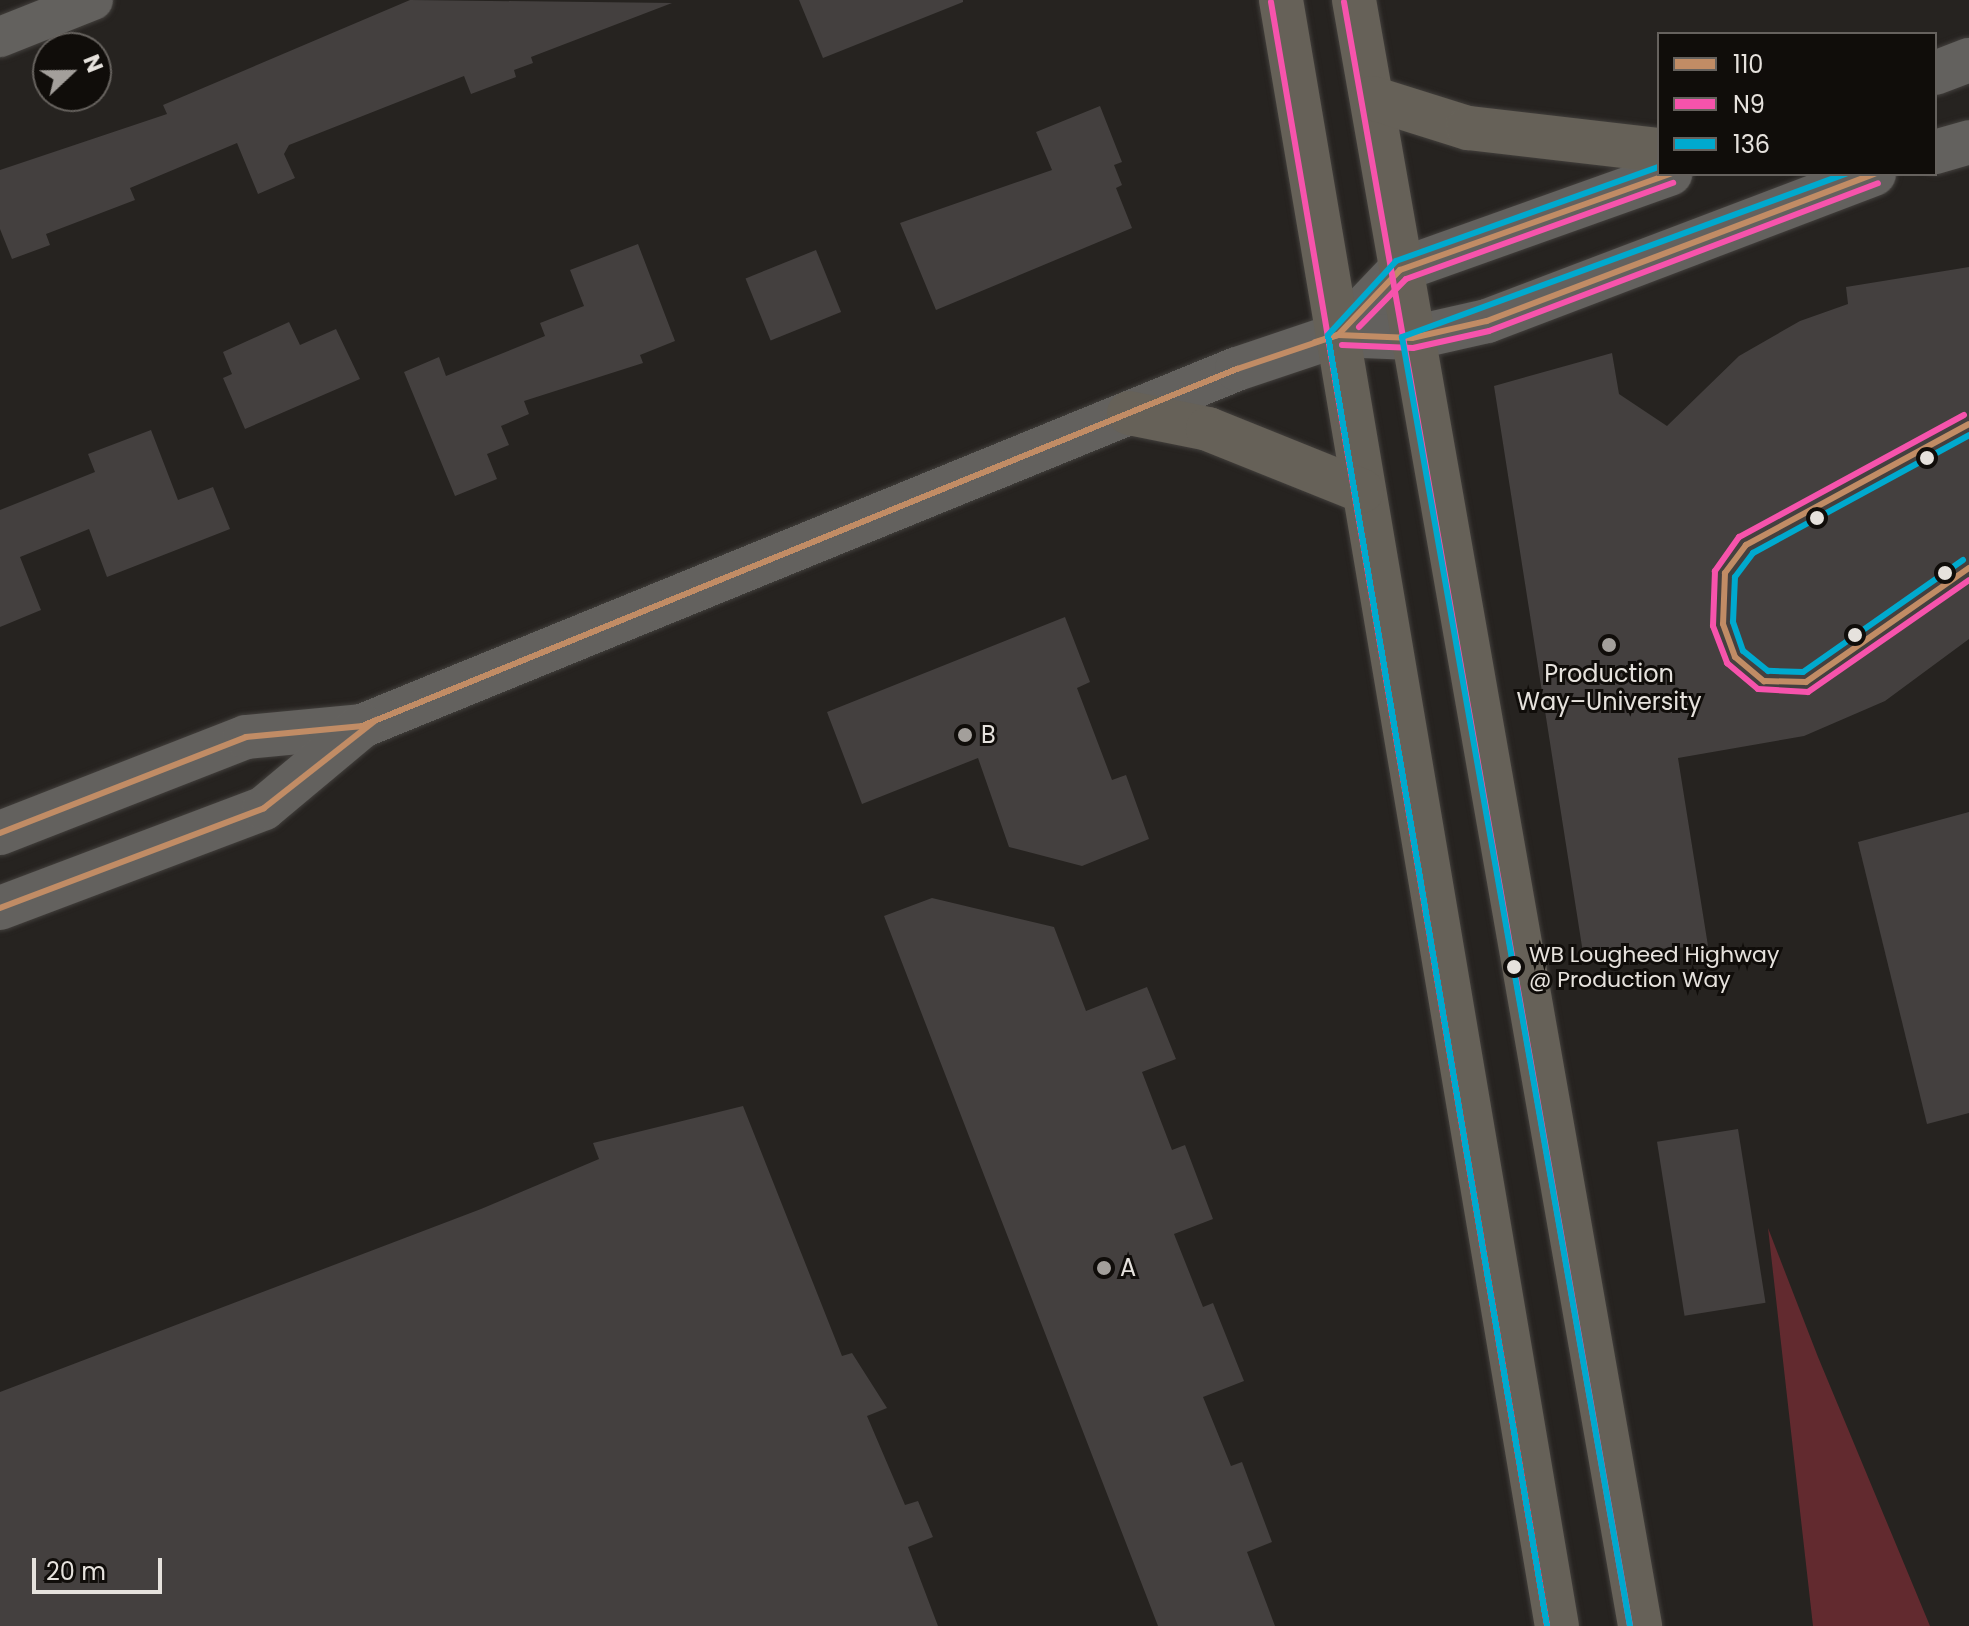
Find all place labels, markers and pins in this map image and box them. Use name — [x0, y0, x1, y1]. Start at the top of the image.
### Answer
unlabelled marker — [1919, 450, 1935, 466]
unlabelled marker — [1809, 510, 1825, 526]
unlabelled marker — [1937, 565, 1953, 581]
unlabelled marker — [1847, 627, 1863, 643]
marker: Production Way–University — [1598, 634, 1620, 656]
place label: Production Way–University — [1517, 660, 1701, 716]
place label: B — [981, 721, 996, 749]
marker: B — [956, 726, 974, 744]
place label: WB Lougheed Highway @ Production Way — [1529, 941, 1779, 992]
marker: WB Lougheed Highway @ Production Way — [1506, 959, 1522, 975]
place label: A — [1120, 1254, 1136, 1282]
marker: A — [1095, 1259, 1113, 1277]

